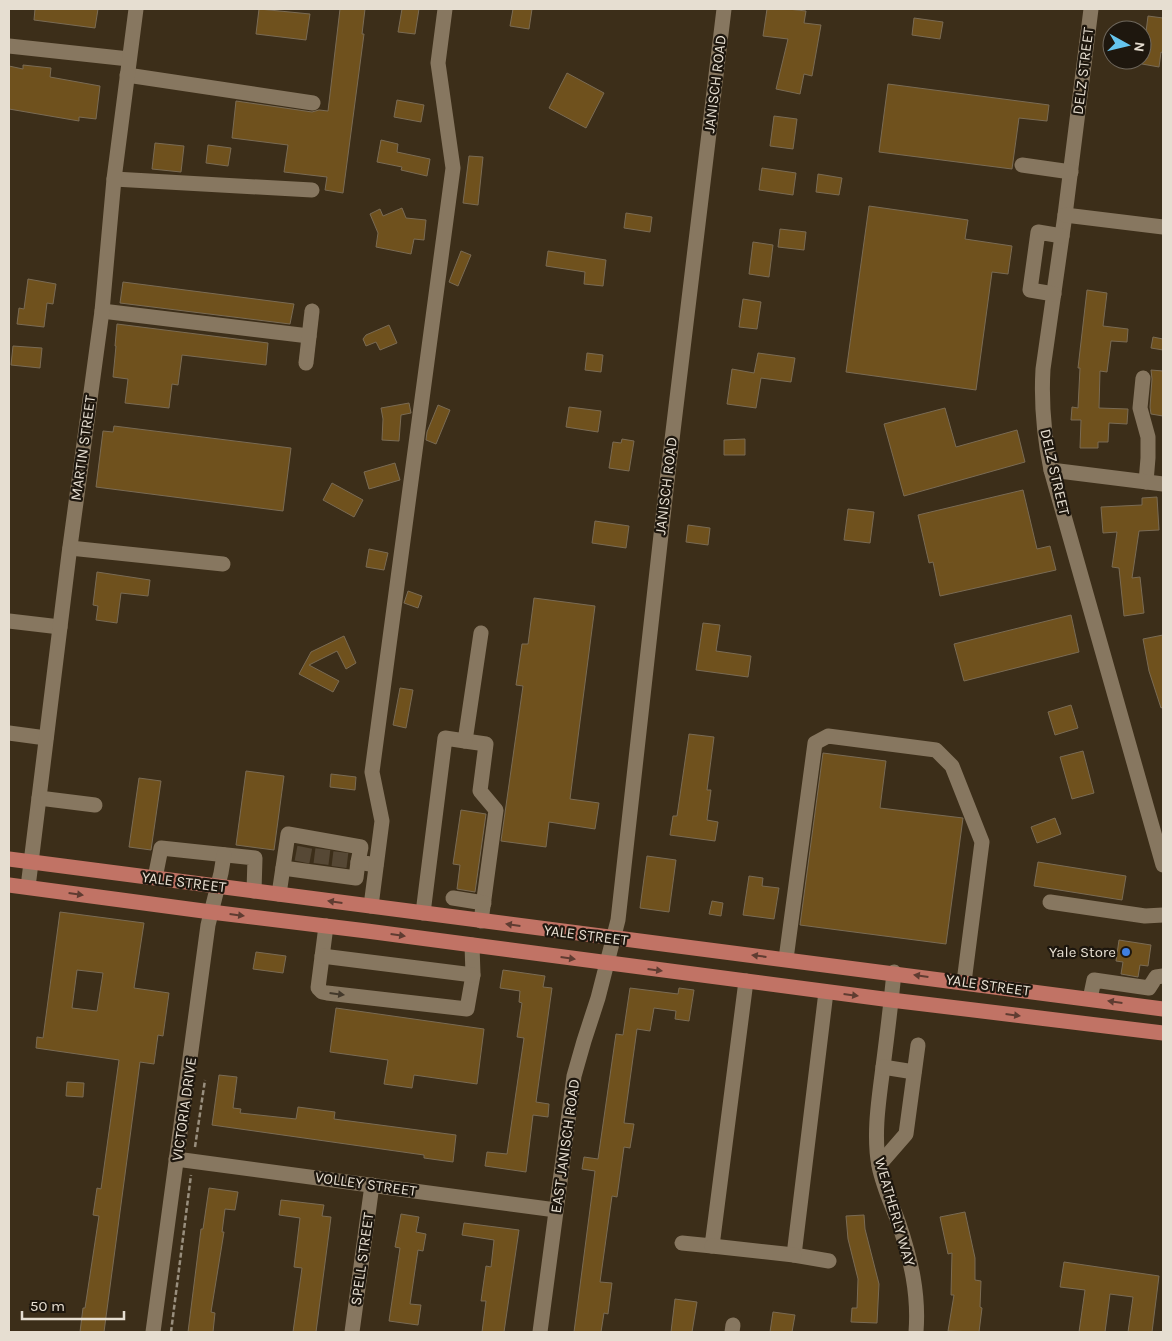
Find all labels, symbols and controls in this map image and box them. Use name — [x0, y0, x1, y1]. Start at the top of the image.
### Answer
north arrow — [1102, 20, 1152, 70]
street label: DELZ STREET — [1069, 26, 1097, 116]
street label: JANISCH ROAD — [700, 34, 730, 134]
text: N — [1130, 41, 1148, 53]
street label: MARTIN STREET — [67, 394, 99, 502]
street label: DELZ STREET — [1036, 427, 1074, 517]
street label: JANISCH ROAD — [651, 436, 681, 536]
street label: YALE STREET — [141, 868, 228, 896]
one-way arrow — [68, 890, 84, 898]
one-way arrow — [326, 897, 342, 905]
one-way arrow — [229, 911, 245, 919]
one-way arrow — [505, 921, 521, 929]
street label: YALE STREET — [543, 921, 630, 949]
one-way arrow — [391, 931, 407, 939]
place label: Yale Store — [1049, 943, 1116, 961]
marker: Yale Store — [1120, 946, 1132, 958]
one-way arrow — [751, 952, 767, 960]
one-way arrow — [560, 954, 576, 962]
one-way arrow — [648, 966, 664, 974]
street label: YALE STREET — [945, 970, 1032, 1000]
one-way arrow — [913, 972, 929, 980]
one-way arrow — [329, 990, 345, 998]
one-way arrow — [844, 991, 860, 999]
one-way arrow — [1107, 998, 1123, 1006]
one-way arrow — [1005, 1011, 1021, 1019]
street label: VICTORIA DRIVE — [168, 1056, 200, 1162]
street label: EAST JANISCH ROAD — [547, 1078, 583, 1214]
street label: WEATHERLY WAY — [871, 1156, 919, 1269]
street label: VOLLEY STREET — [314, 1168, 418, 1200]
street label: SPELL STREET — [347, 1211, 377, 1307]
scale bar — [22, 1288, 125, 1320]
text: 50 m — [30, 1297, 65, 1315]

